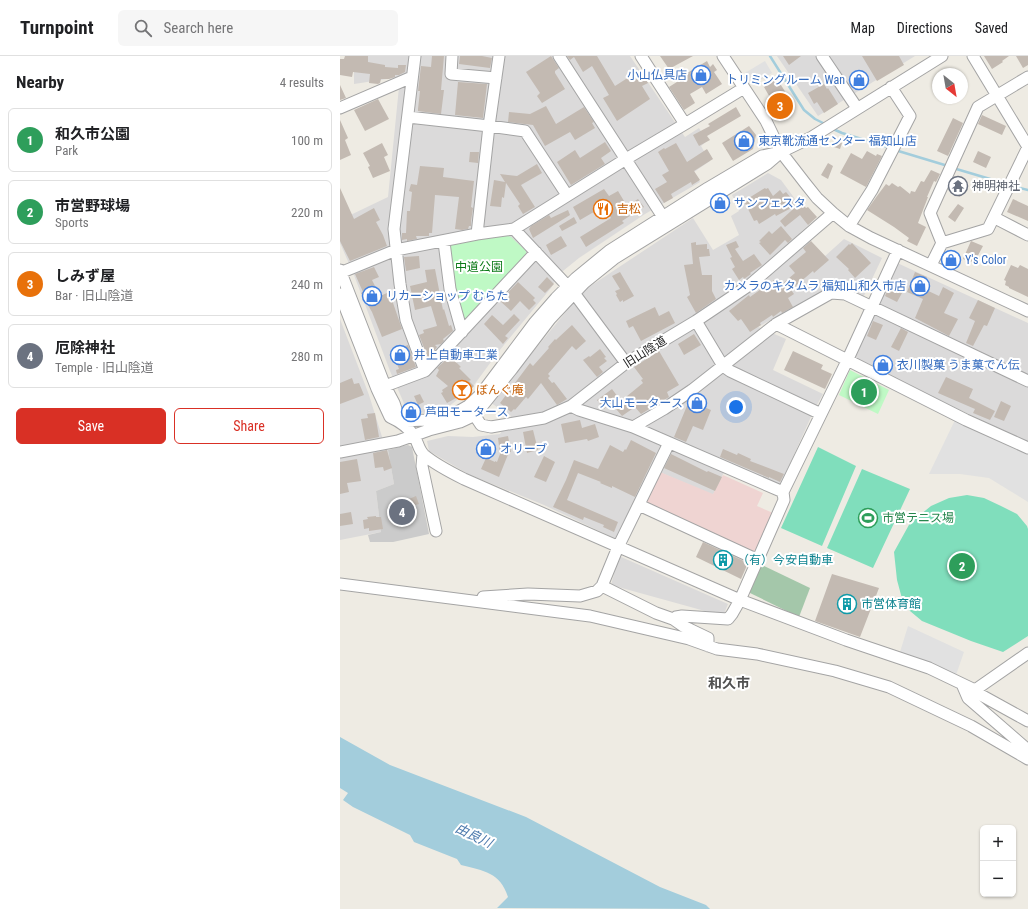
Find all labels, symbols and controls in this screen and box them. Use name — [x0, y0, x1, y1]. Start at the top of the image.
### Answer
search box — [118, 10, 398, 46]
text: Turnpoint — [20, 16, 94, 39]
icon: search — [132, 17, 154, 39]
text: Search here — [164, 19, 233, 37]
text: Map — [851, 20, 875, 36]
text: Directions — [897, 20, 953, 36]
text: Saved — [975, 20, 1008, 36]
shop icon: 小山仏具店 — [690, 64, 712, 86]
place label: 小山仏具店 — [627, 68, 687, 82]
north arrow — [932, 68, 968, 104]
shop icon: トリミングルーム Wan — [848, 69, 870, 91]
text: Nearby — [16, 72, 64, 92]
place label: トリミングルーム Wan — [726, 73, 845, 87]
text: 4 results — [280, 75, 324, 90]
pin: 3 — [767, 91, 793, 121]
text: 和久市公園 — [55, 125, 130, 143]
shop icon: 東京靴流通センター 福知山店 — [733, 130, 755, 152]
text: 1 — [27, 133, 33, 148]
text: 100 m — [291, 133, 323, 148]
place label: 東京靴流通センター 福知山店 — [758, 134, 917, 148]
text: Park — [55, 143, 78, 158]
temple icon: 神明神社 — [947, 175, 969, 197]
place label: 神明神社 — [972, 179, 1020, 193]
shop icon: サンフェスタ — [709, 192, 731, 214]
place label: サンフェスタ — [734, 196, 806, 210]
text: 市営野球場 — [55, 197, 130, 215]
restaurant icon: 吉松 — [592, 198, 614, 220]
place label: 吉松 — [617, 202, 641, 216]
text: 2 — [27, 205, 33, 220]
text: 220 m — [291, 205, 323, 220]
text: Sports — [55, 215, 89, 230]
shop icon: Y's Color — [940, 249, 962, 271]
place label: Y's Color — [965, 253, 1007, 267]
park label: 中道公園 — [455, 260, 503, 274]
text: しみず屋 — [55, 267, 115, 285]
shop icon: カメラのキタムラ 福知山和久市店 — [909, 275, 931, 297]
text: 3 — [27, 277, 33, 292]
text: 240 m — [291, 277, 323, 292]
place label: カメラのキタムラ 福知山和久市店 — [724, 279, 906, 293]
shop icon: リカーショップ むらた — [361, 285, 383, 307]
text: Bar · 旧山陰道 — [55, 288, 133, 303]
place label: リカーショップ むらた — [386, 289, 509, 303]
street label: 旧山陰道 — [621, 333, 669, 371]
text: 厄除神社 — [55, 339, 115, 357]
shop icon: 井上自動車工業 — [389, 344, 411, 366]
place label: 井上自動車工業 — [414, 348, 498, 362]
text: 4 — [27, 349, 33, 364]
text: 280 m — [291, 349, 323, 364]
shop icon: 衣川製菓 うま菓でん伝 — [872, 354, 894, 376]
place label: 衣川製菓 うま菓でん伝 — [897, 358, 1020, 372]
text: Temple · 旧山陰道 — [55, 360, 154, 375]
pin: 1 — [851, 377, 877, 407]
bar icon: ぼんぐ庵 — [451, 379, 473, 401]
place label: ぼんぐ庵 — [476, 383, 524, 397]
shop icon: 大山モータース — [686, 392, 708, 414]
place label: 大山モータース — [600, 396, 683, 410]
your location — [726, 397, 746, 417]
shop icon: 芦田モータース — [400, 401, 422, 423]
place label: 芦田モータース — [425, 405, 508, 419]
button: Save — [16, 408, 166, 444]
button: Share — [174, 408, 324, 444]
shop icon: オリーブ — [475, 438, 497, 460]
place label: オリーブ — [500, 442, 547, 456]
pin: 4 — [389, 497, 415, 527]
sports icon: 市営テニス場 — [857, 507, 879, 529]
place label: 市営テニス場 — [882, 511, 954, 525]
building icon: （有）今安自動車 — [712, 549, 734, 571]
pin: 2 — [949, 551, 975, 581]
place label: （有）今安自動車 — [737, 553, 833, 567]
building icon: 市営体育館 — [836, 593, 858, 615]
place label: 市営体育館 — [861, 597, 921, 611]
district label: 和久市 — [708, 675, 750, 691]
water label: 由良川 — [453, 820, 496, 852]
map controls — [980, 825, 1016, 897]
button: + — [980, 825, 1016, 861]
button: − — [980, 861, 1016, 897]

